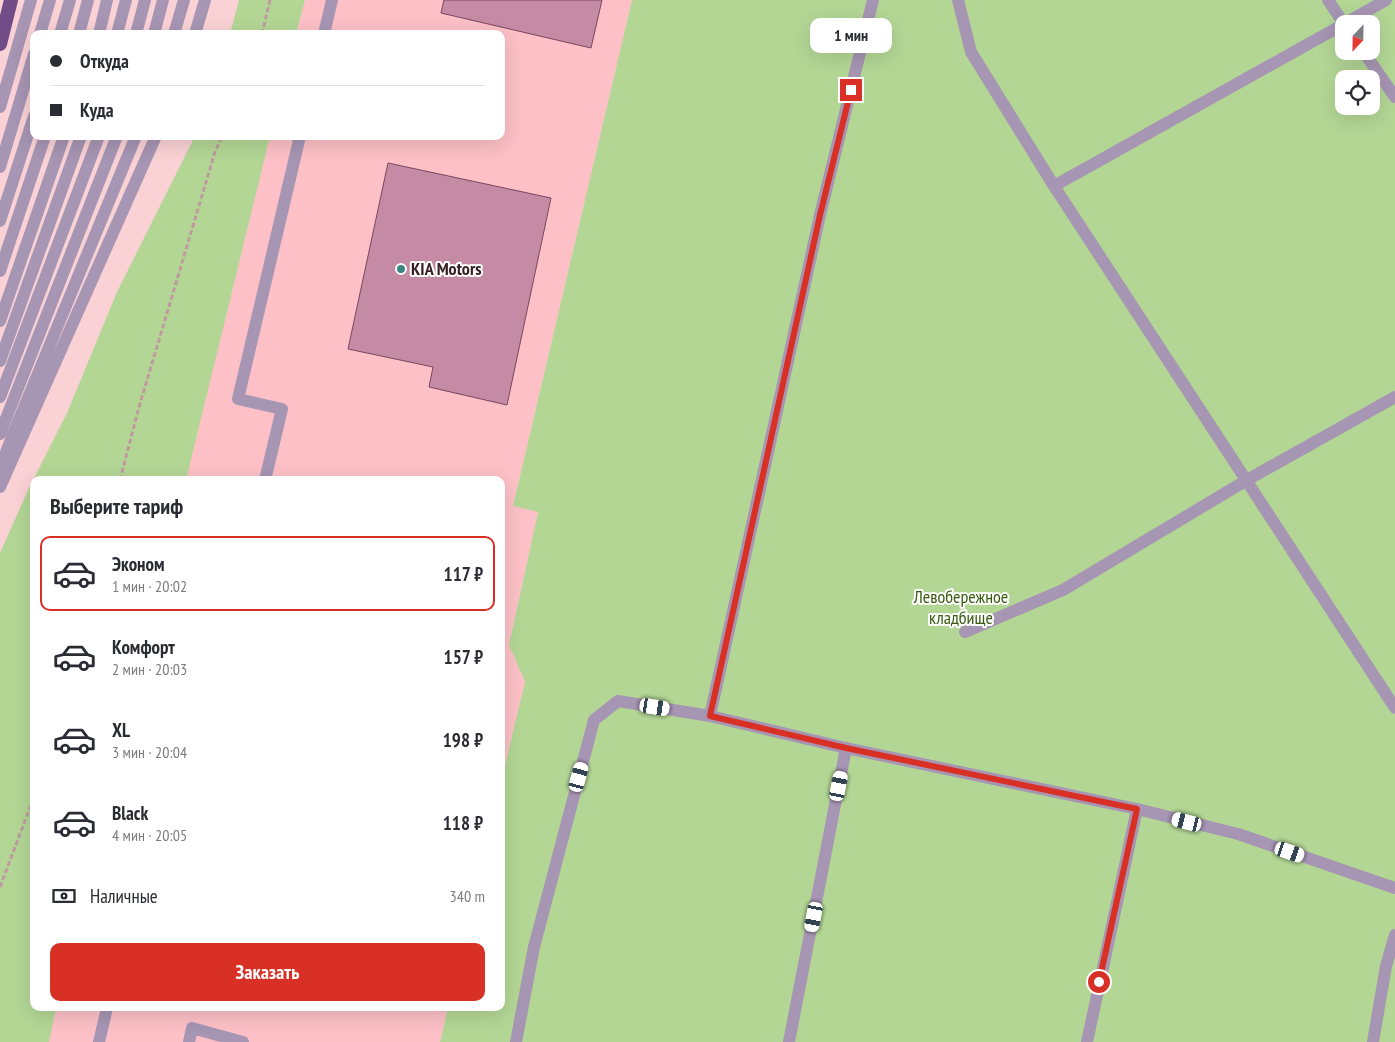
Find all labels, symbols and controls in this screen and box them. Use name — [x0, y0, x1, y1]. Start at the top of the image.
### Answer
north arrow — [1335, 15, 1380, 60]
map controls — [1335, 15, 1380, 115]
callout: 1 мин — [810, 18, 892, 52]
text: 1 мин — [834, 25, 868, 45]
text: Откуда — [80, 49, 129, 73]
button: locate — [1335, 70, 1380, 115]
route end — [840, 79, 862, 101]
text: Куда — [80, 98, 114, 122]
place label: KIA Motors — [411, 257, 481, 280]
marker: KIA Motors — [395, 263, 407, 275]
text: Выберите тариф — [50, 492, 183, 520]
icon: car — [52, 551, 97, 596]
text: Эконом — [112, 552, 165, 576]
text: 117 ₽ — [444, 562, 483, 586]
text: 1 мин · 20:02 — [112, 576, 187, 596]
park label: Левобережное кладбище — [913, 585, 1008, 629]
icon: car — [52, 634, 97, 679]
text: Комфорт — [112, 635, 175, 659]
text: 157 ₽ — [444, 645, 483, 669]
text: 2 мин · 20:03 — [112, 659, 187, 679]
car — [639, 697, 670, 717]
icon: car — [52, 717, 97, 762]
text: XL — [112, 718, 130, 742]
text: 198 ₽ — [443, 728, 483, 752]
text: 3 мин · 20:04 — [112, 742, 187, 762]
car — [567, 761, 590, 793]
car — [828, 770, 849, 802]
icon: car — [52, 800, 97, 845]
text: Black — [112, 801, 148, 825]
text: 118 ₽ — [443, 811, 483, 835]
car — [1170, 811, 1203, 833]
text: 4 мин · 20:05 — [112, 825, 187, 845]
car — [1273, 840, 1306, 864]
icon: cash — [50, 882, 78, 910]
text: Наличные — [90, 884, 158, 908]
text: 340 m — [450, 886, 485, 906]
car — [803, 901, 824, 933]
button: Заказать — [50, 943, 485, 1001]
route start — [1088, 971, 1110, 993]

